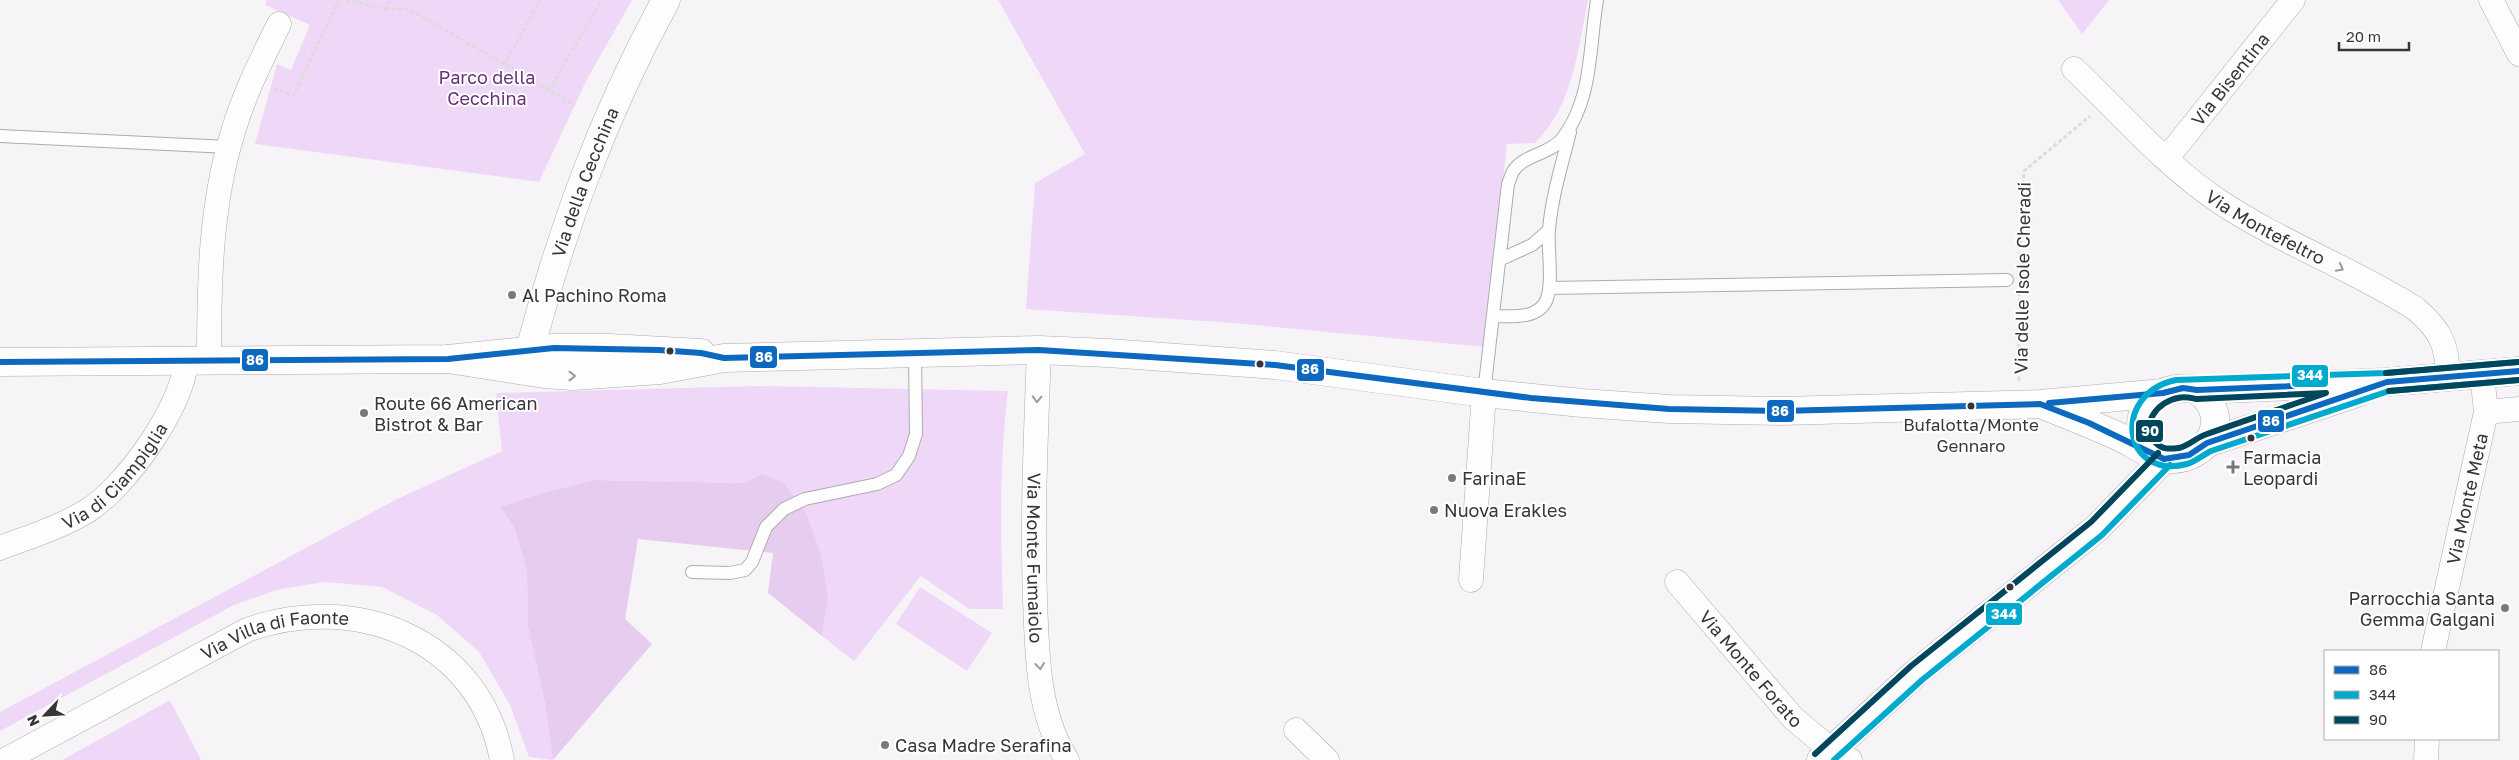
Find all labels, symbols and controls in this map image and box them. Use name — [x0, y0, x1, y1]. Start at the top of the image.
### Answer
scale bar — [2339, 20, 2409, 52]
text: 20 m — [2346, 27, 2381, 45]
street label: Via Bisentina — [2186, 28, 2274, 130]
park label: Parco della Cecchina — [439, 66, 535, 109]
street label: Via della Cecchina — [547, 104, 623, 260]
street label: Via delle Isole Cheradi — [2009, 182, 2035, 374]
street label: Via Montefeltro — [2202, 185, 2329, 269]
one-way arrow — [2335, 262, 2344, 272]
place label: Al Pachino Roma — [522, 284, 667, 306]
marker: Al Pachino Roma — [506, 289, 518, 301]
line badge: 86 — [749, 345, 778, 369]
unlabelled marker — [665, 346, 675, 356]
line badge: 86 — [241, 348, 269, 372]
text: 86 — [755, 348, 773, 365]
text: 86 — [246, 351, 264, 368]
line badge: 86 — [1296, 358, 1325, 382]
unlabelled marker — [1255, 359, 1265, 369]
text: 86 — [1301, 360, 1319, 377]
line badge: 344 — [2291, 364, 2329, 388]
text: 344 — [2297, 366, 2323, 383]
one-way arrow — [569, 371, 577, 381]
place label: Route 66 American Bistrot & Bar — [374, 392, 538, 435]
one-way arrow — [1032, 396, 1042, 403]
line badge: 86 — [1766, 399, 1795, 423]
marker: Bufalotta/Monte Gennaro — [1966, 401, 1976, 411]
text: 86 — [1771, 402, 1789, 419]
marker: Route 66 American Bistrot & Bar — [358, 407, 370, 419]
line badge: 86 — [2257, 409, 2285, 433]
text: 86 — [2262, 412, 2280, 429]
place label: Bufalotta/Monte Gennaro — [1903, 414, 2039, 456]
street label: Via di Ciampiglia — [58, 419, 172, 534]
line badge: 90 — [2135, 419, 2164, 443]
text: 90 — [2141, 422, 2159, 439]
street label: Via Monte Meta — [2442, 431, 2492, 567]
unlabelled marker — [2246, 433, 2256, 443]
place label: Farmacia Leopardi — [2243, 446, 2321, 489]
marker: Farmacia Leopardi — [2227, 461, 2239, 473]
place label: FarinaE — [1462, 467, 1527, 489]
street label: Via Monte Fumaiolo — [1023, 472, 1048, 644]
marker: FarinaE — [1446, 472, 1458, 484]
place label: Nuova Erakles — [1444, 499, 1567, 521]
marker: Nuova Erakles — [1428, 504, 1440, 516]
unlabelled marker — [2005, 582, 2015, 592]
place label: Parrocchia Santa Gemma Galgani — [2348, 587, 2495, 630]
line badge: 344 — [1985, 602, 2023, 626]
marker: Parrocchia Santa Gemma Galgani — [2499, 602, 2511, 614]
text: 344 — [1991, 605, 2017, 622]
street label: Via Villa di Faonte — [197, 606, 350, 664]
street label: Via Monte Forato — [1695, 606, 1807, 732]
legend — [2324, 650, 2499, 740]
text: 86 — [2369, 660, 2387, 678]
one-way arrow — [1034, 663, 1045, 671]
text: 344 — [2369, 685, 2396, 703]
north arrow — [20, 690, 70, 740]
text: 90 — [2369, 710, 2387, 728]
text: N — [23, 712, 43, 729]
place label: Casa Madre Serafina — [895, 734, 1072, 756]
marker: Casa Madre Serafina — [879, 739, 891, 751]

